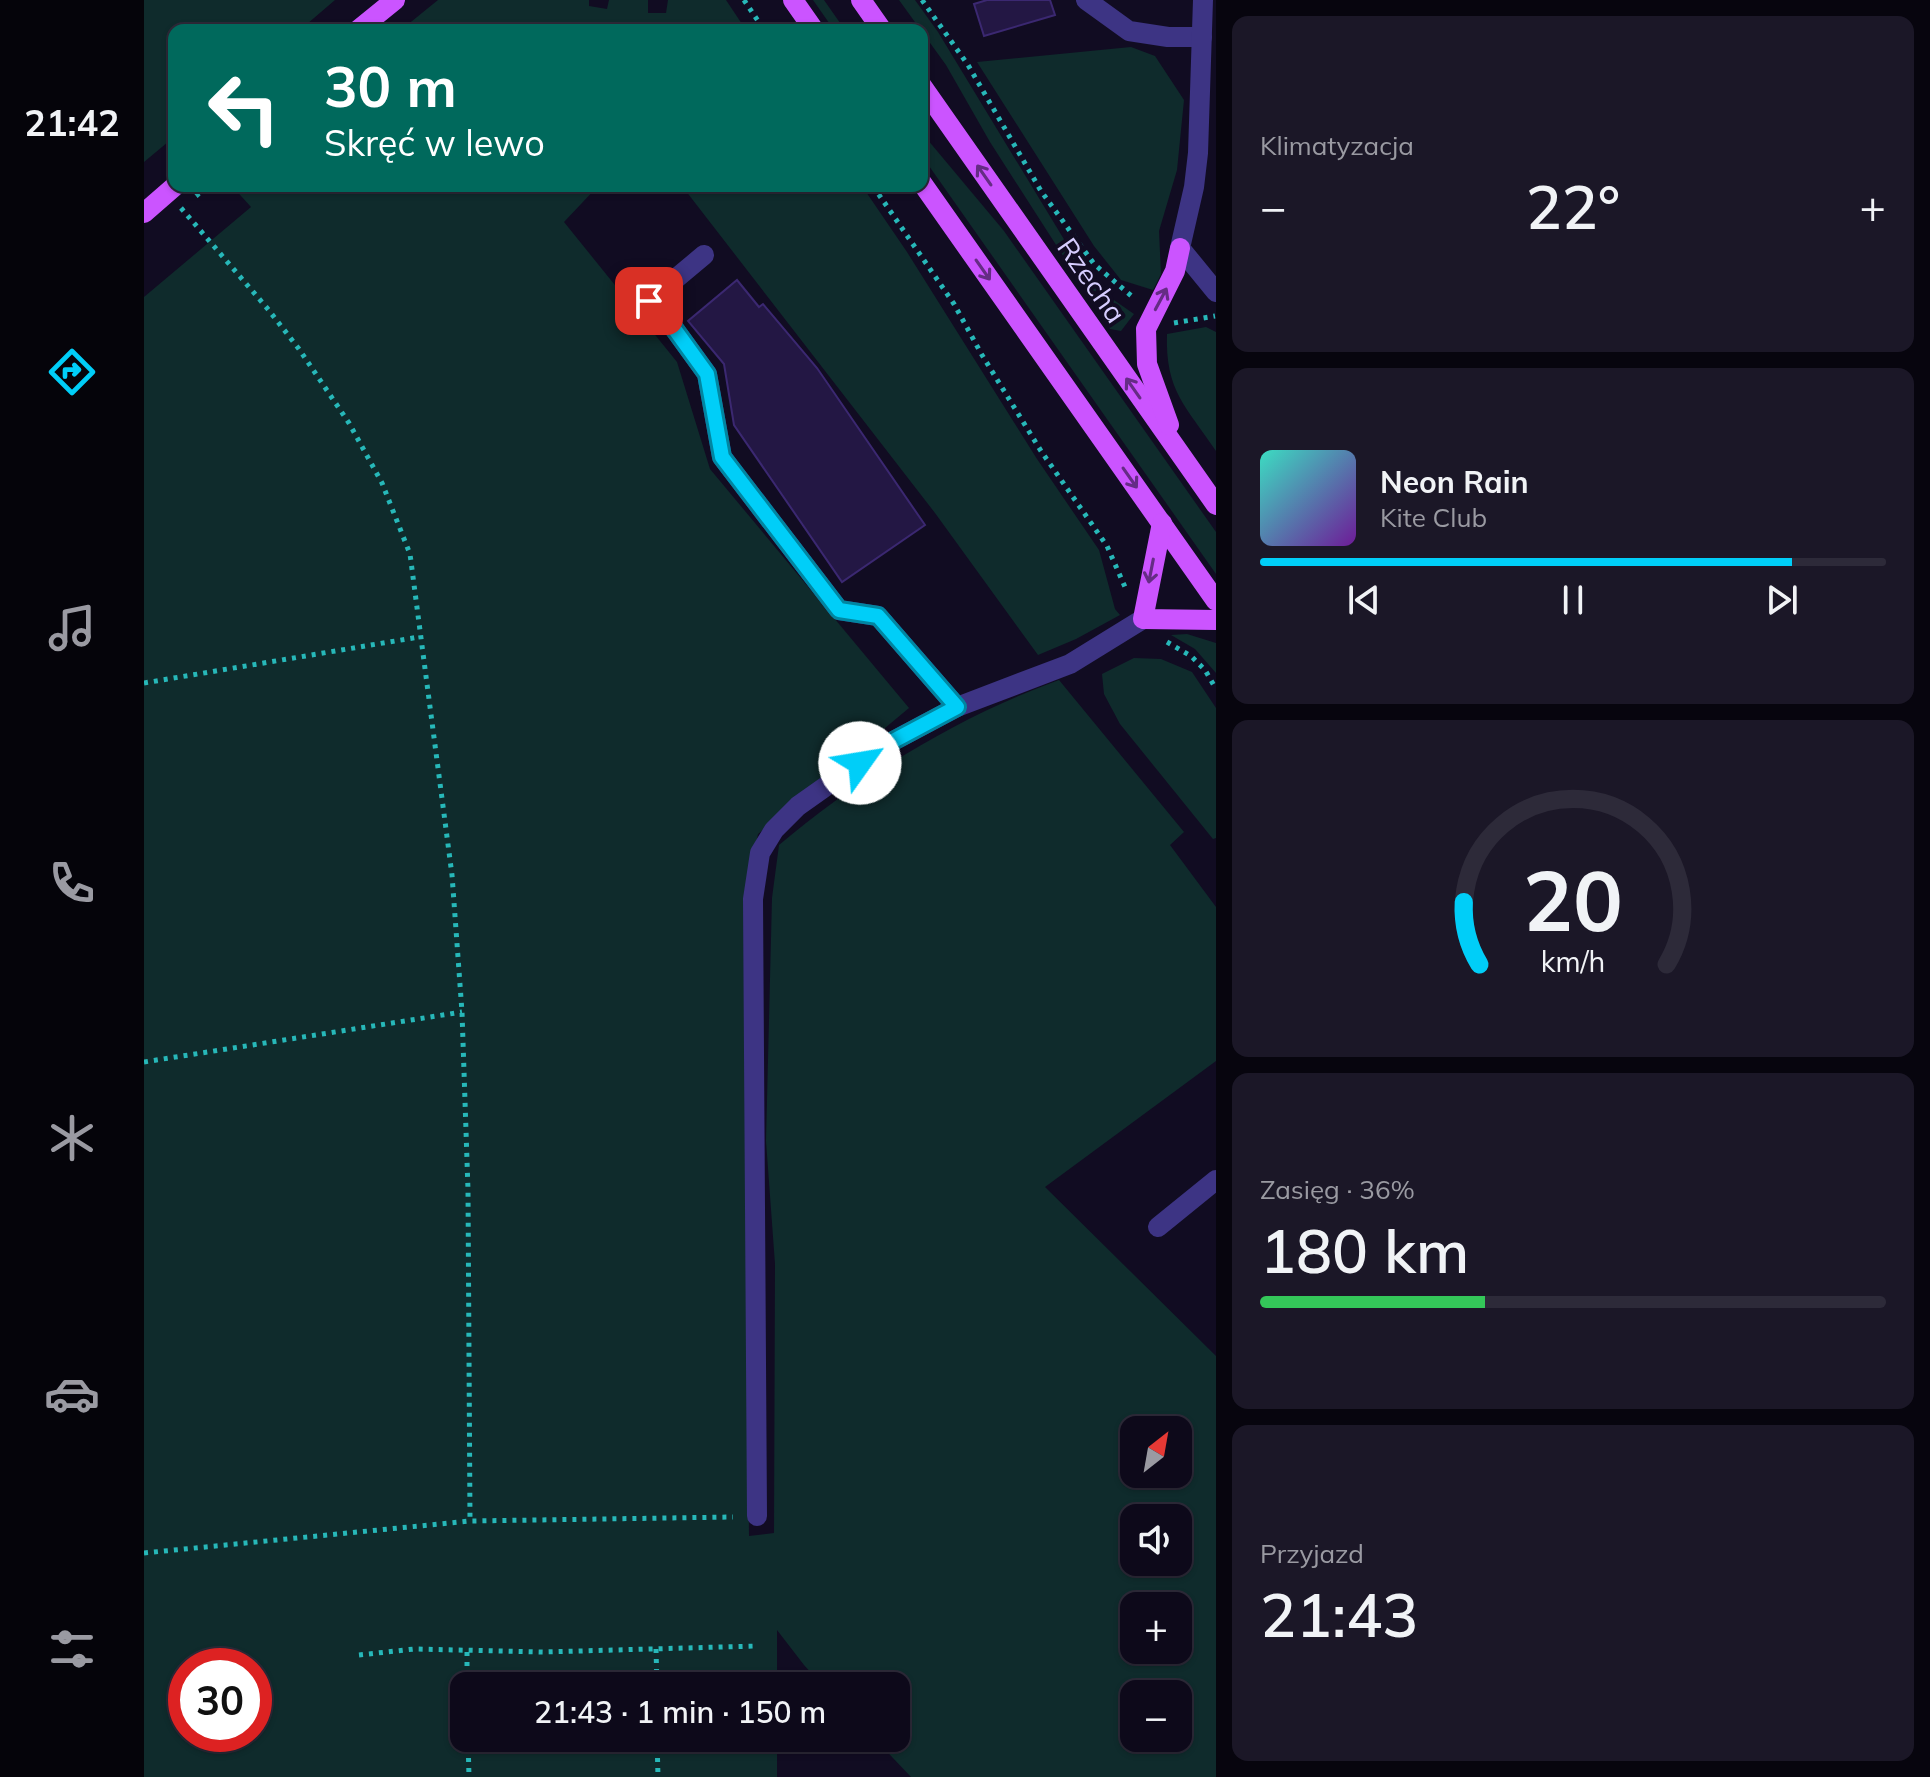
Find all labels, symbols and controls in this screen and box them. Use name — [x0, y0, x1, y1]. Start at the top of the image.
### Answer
text: 30 m — [324, 51, 457, 121]
icon: left — [192, 56, 296, 160]
text: 21:42 — [24, 100, 120, 145]
text: Skręć w lewo — [324, 120, 545, 165]
text: Klimatyzacja — [1260, 129, 1414, 162]
one-way arrow — [976, 164, 992, 186]
text: 22° — [1526, 169, 1620, 244]
text: − — [1260, 179, 1286, 234]
text: + — [1860, 179, 1886, 234]
street label: Rzecha — [1050, 231, 1134, 329]
one-way arrow — [975, 258, 991, 280]
pin — [615, 267, 683, 335]
icon: arrive — [627, 279, 671, 323]
one-way arrow — [1154, 288, 1170, 311]
icon: directions — [44, 344, 100, 400]
one-way arrow — [1125, 377, 1141, 399]
text: Neon Rain — [1380, 463, 1529, 501]
one-way arrow — [1121, 467, 1138, 488]
text: Kite Club — [1380, 501, 1487, 534]
one-way arrow — [1143, 558, 1158, 583]
icon: previous — [1342, 578, 1386, 622]
icon: pause — [1551, 578, 1595, 622]
icon: next — [1760, 578, 1804, 622]
icon: music — [44, 600, 100, 656]
position arrow — [818, 721, 902, 805]
text: 20 — [1523, 846, 1623, 951]
icon: phone — [44, 855, 100, 911]
text: km/h — [1541, 943, 1605, 979]
icon: climate — [44, 1110, 100, 1166]
text: Zasięg · 36% — [1260, 1173, 1415, 1206]
text: 180 km — [1260, 1213, 1469, 1288]
icon: car — [44, 1366, 100, 1422]
north arrow — [1120, 1416, 1192, 1488]
map controls — [1120, 1416, 1192, 1752]
button: sound — [1120, 1504, 1192, 1576]
text: Przyjazd — [1260, 1537, 1364, 1570]
text: 21:43 — [1260, 1577, 1418, 1652]
button: + — [1120, 1592, 1192, 1664]
icon: filters — [44, 1621, 100, 1677]
speed limit sign: 30 — [168, 1648, 272, 1752]
button: − — [1120, 1680, 1192, 1752]
text: 21:43 · 1 min · 150 m — [534, 1693, 826, 1731]

